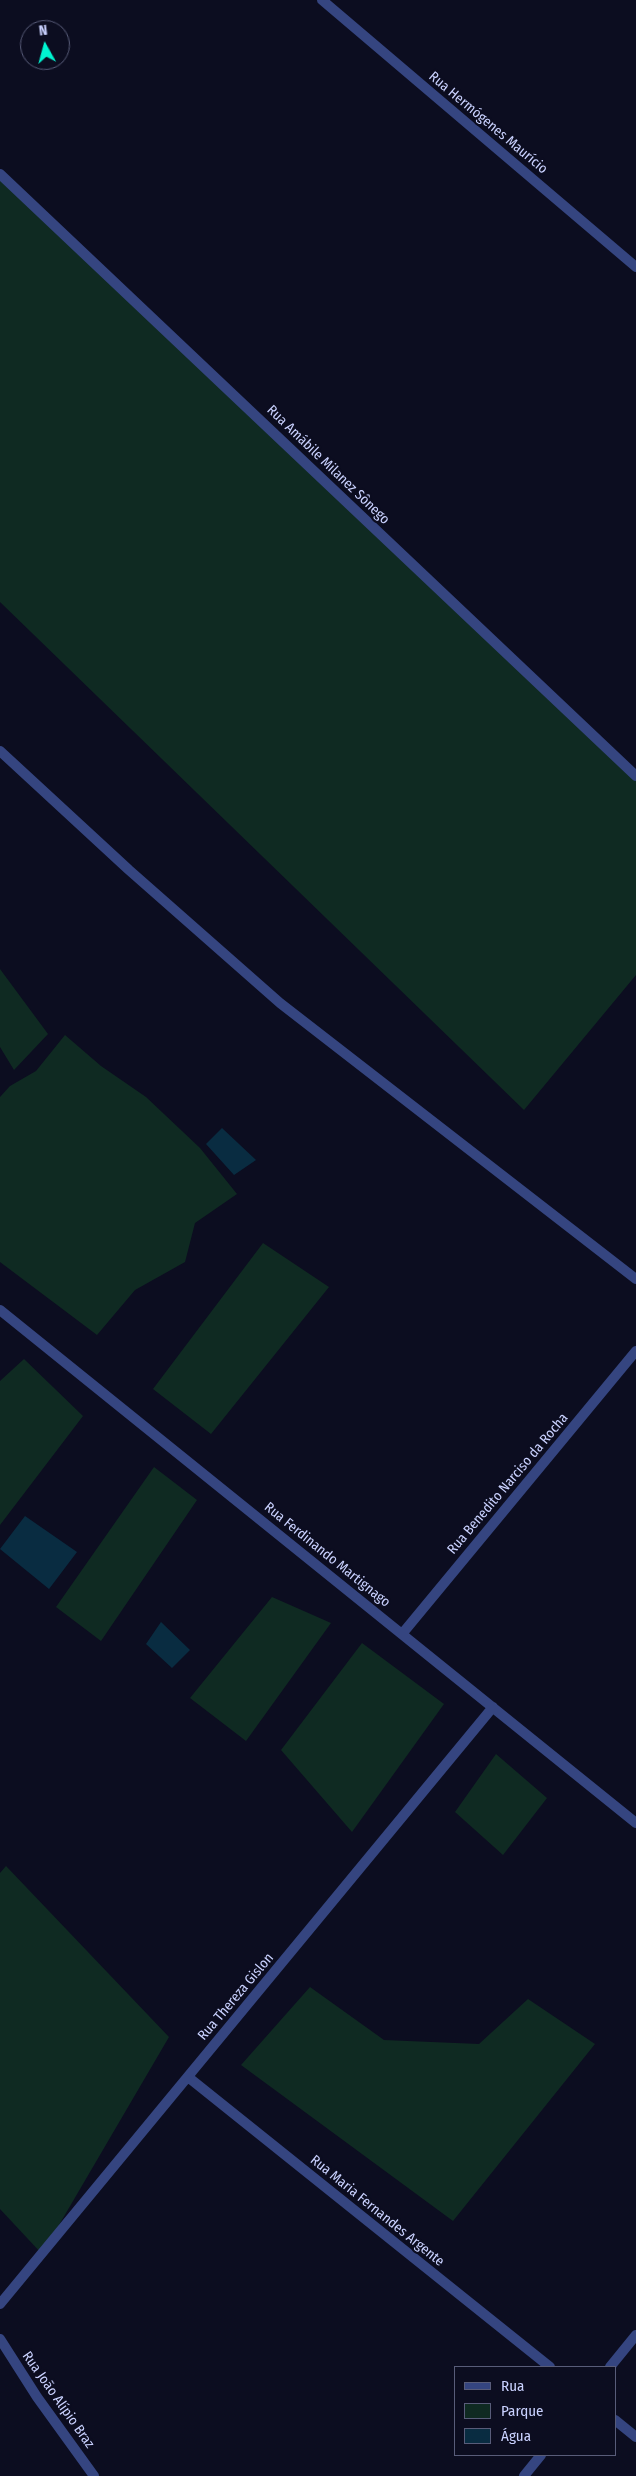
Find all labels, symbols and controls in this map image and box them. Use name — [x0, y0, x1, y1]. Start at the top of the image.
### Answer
north arrow — [20, 20, 70, 70]
text: N — [38, 22, 48, 40]
street label: Rua Hermógenes Maurício — [425, 68, 551, 178]
street label: Rua Amábile Milanez Sônego — [263, 402, 393, 528]
street label: Rua Benedito Narciso da Rocha — [444, 1410, 572, 1558]
street label: Rua Ferdinando Martignago — [261, 1499, 393, 1611]
street label: Rua Thereza Gislon — [195, 1950, 277, 2044]
street label: Rua Maria Fernandes Argente — [307, 2152, 447, 2270]
street label: Rua João Alípio Braz — [18, 2348, 98, 2452]
legend — [454, 2366, 616, 2456]
text: Rua — [501, 2377, 524, 2395]
text: Parque — [501, 2402, 544, 2420]
text: Água — [501, 2427, 531, 2445]

